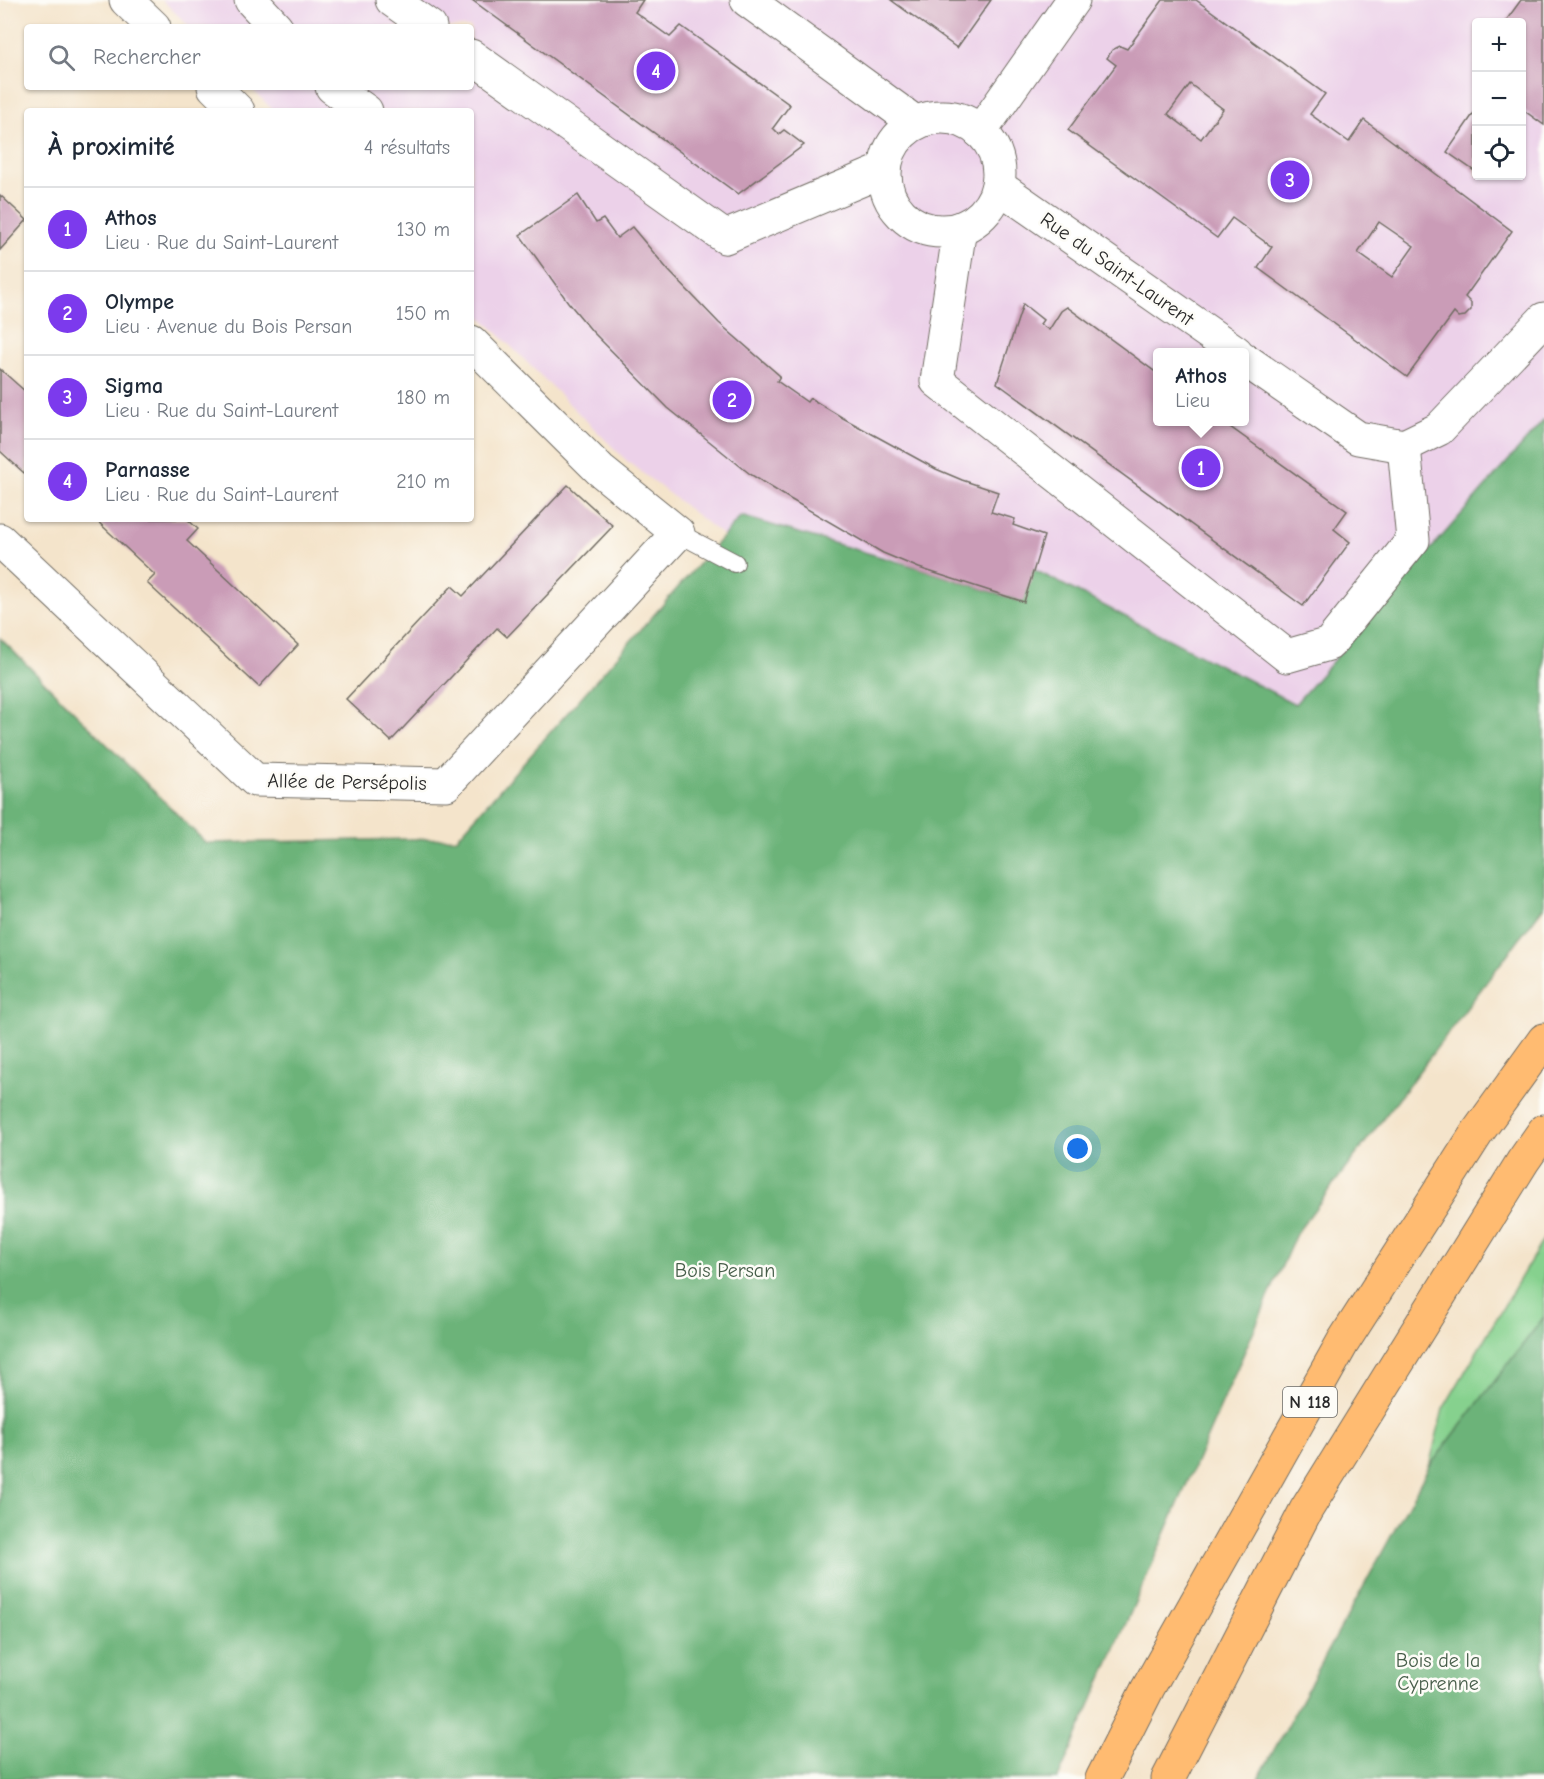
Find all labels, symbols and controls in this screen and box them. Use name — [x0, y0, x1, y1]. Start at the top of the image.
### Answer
map controls — [1472, 18, 1526, 180]
button: + — [1472, 18, 1526, 72]
search box — [24, 24, 474, 90]
icon: search — [45, 41, 78, 74]
text: Rechercher — [93, 44, 201, 70]
pin: 4 — [636, 48, 676, 94]
button: − — [1472, 72, 1526, 126]
button: locate — [1472, 126, 1526, 180]
text: À proximité — [48, 132, 175, 162]
text: 4 résultats — [364, 136, 450, 159]
pin: 3 — [1270, 158, 1310, 202]
text: Athos — [105, 205, 157, 231]
street label: Rue du Saint-Laurent — [1036, 207, 1199, 331]
text: 1 — [64, 218, 71, 241]
text: 130 m — [397, 218, 450, 241]
text: Lieu · Rue du Saint-Laurent — [105, 231, 338, 254]
text: Olympe — [105, 289, 174, 315]
text: 2 — [63, 302, 72, 325]
text: 150 m — [396, 302, 450, 325]
text: Lieu · Avenue du Bois Persan — [105, 315, 352, 338]
popup — [1153, 348, 1249, 426]
text: Athos — [1175, 363, 1227, 389]
text: Sigma — [105, 373, 163, 399]
pin: 2 — [712, 378, 752, 422]
text: 3 — [63, 386, 72, 409]
text: 180 m — [396, 386, 450, 409]
text: Lieu — [1175, 389, 1210, 412]
text: Lieu · Rue du Saint-Laurent — [105, 399, 338, 422]
pin: 1 — [1182, 446, 1220, 490]
text: Parnasse — [105, 457, 190, 483]
text: 4 — [63, 470, 72, 493]
text: 210 m — [396, 470, 450, 493]
text: Lieu · Rue du Saint-Laurent — [105, 483, 338, 506]
street label: Allée de Persépolis — [267, 769, 427, 795]
your location — [1063, 1134, 1092, 1163]
park label: Bois Persan — [675, 1259, 775, 1282]
road number: N 118 — [1283, 1387, 1337, 1417]
park label: Bois de la Cyprenne — [1396, 1649, 1480, 1695]

